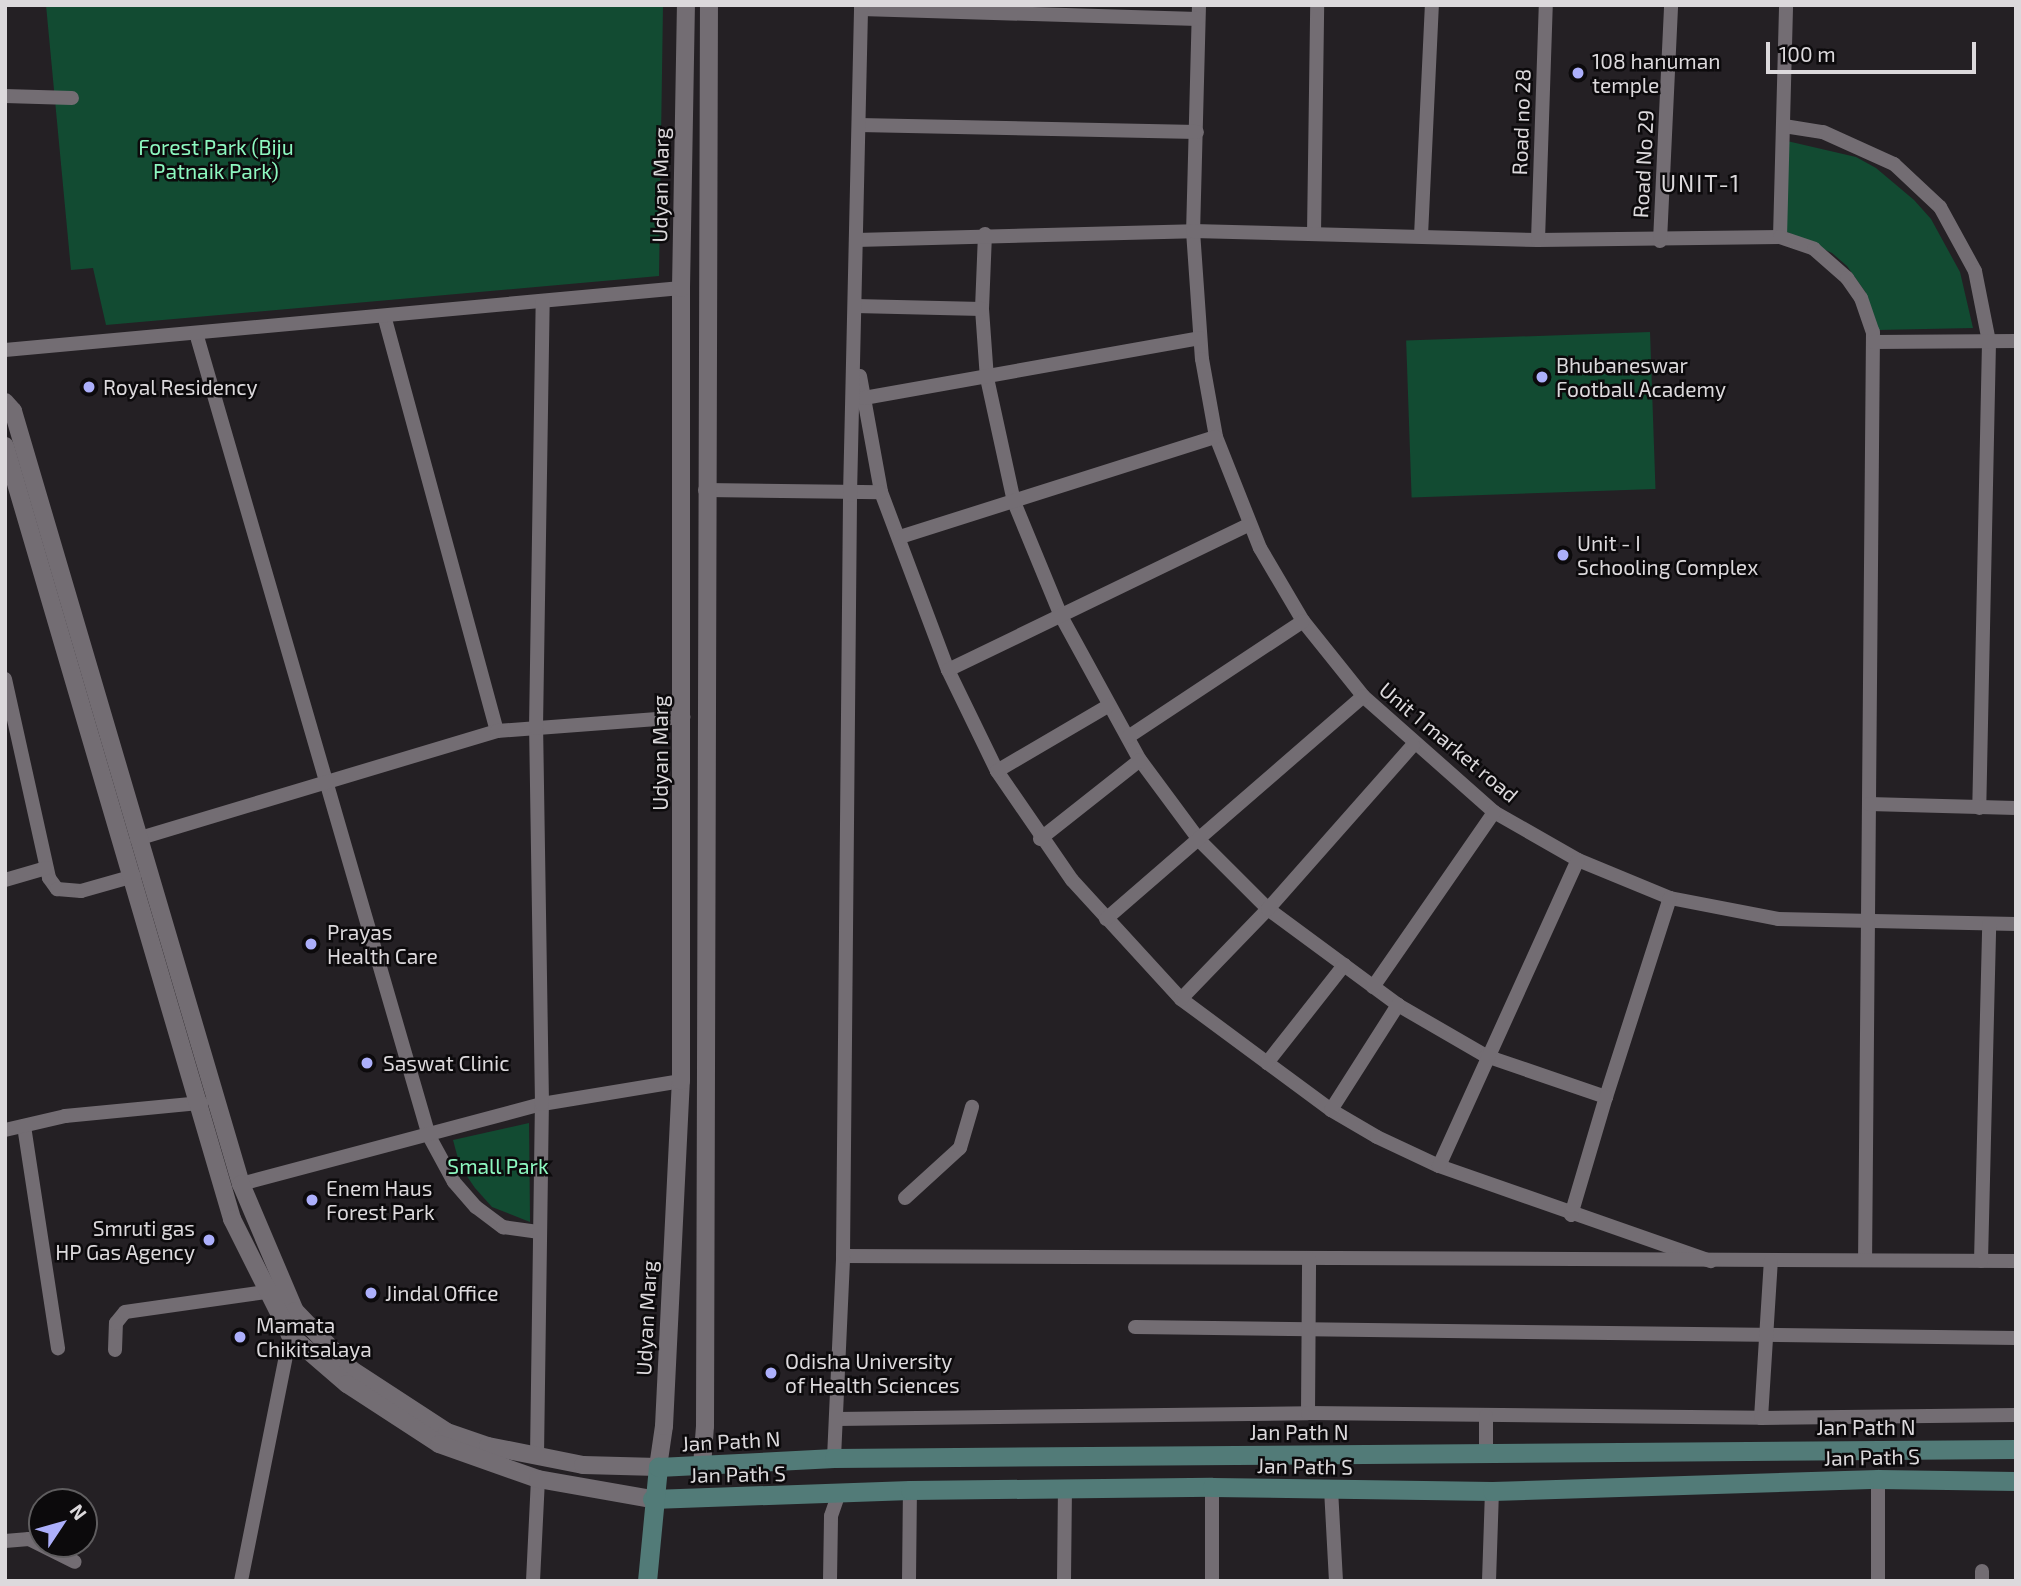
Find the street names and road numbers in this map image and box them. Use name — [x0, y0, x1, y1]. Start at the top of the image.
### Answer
street label: Road no 28 — [1507, 68, 1535, 176]
street label: Road No 29 — [1628, 109, 1658, 219]
street label: Udyan Marg — [646, 127, 674, 243]
street label: Unit 1 market road — [1374, 677, 1524, 807]
street label: Udyan Marg — [647, 695, 673, 811]
street label: Udyan Marg — [630, 1260, 662, 1376]
street label: Jan Path N — [1816, 1414, 1916, 1440]
street label: Jan Path N — [1249, 1419, 1349, 1445]
street label: Jan Path N — [681, 1426, 781, 1456]
street label: Jan Path S — [1824, 1444, 1920, 1470]
street label: Jan Path S — [1257, 1453, 1353, 1479]
street label: Jan Path S — [690, 1461, 786, 1487]

